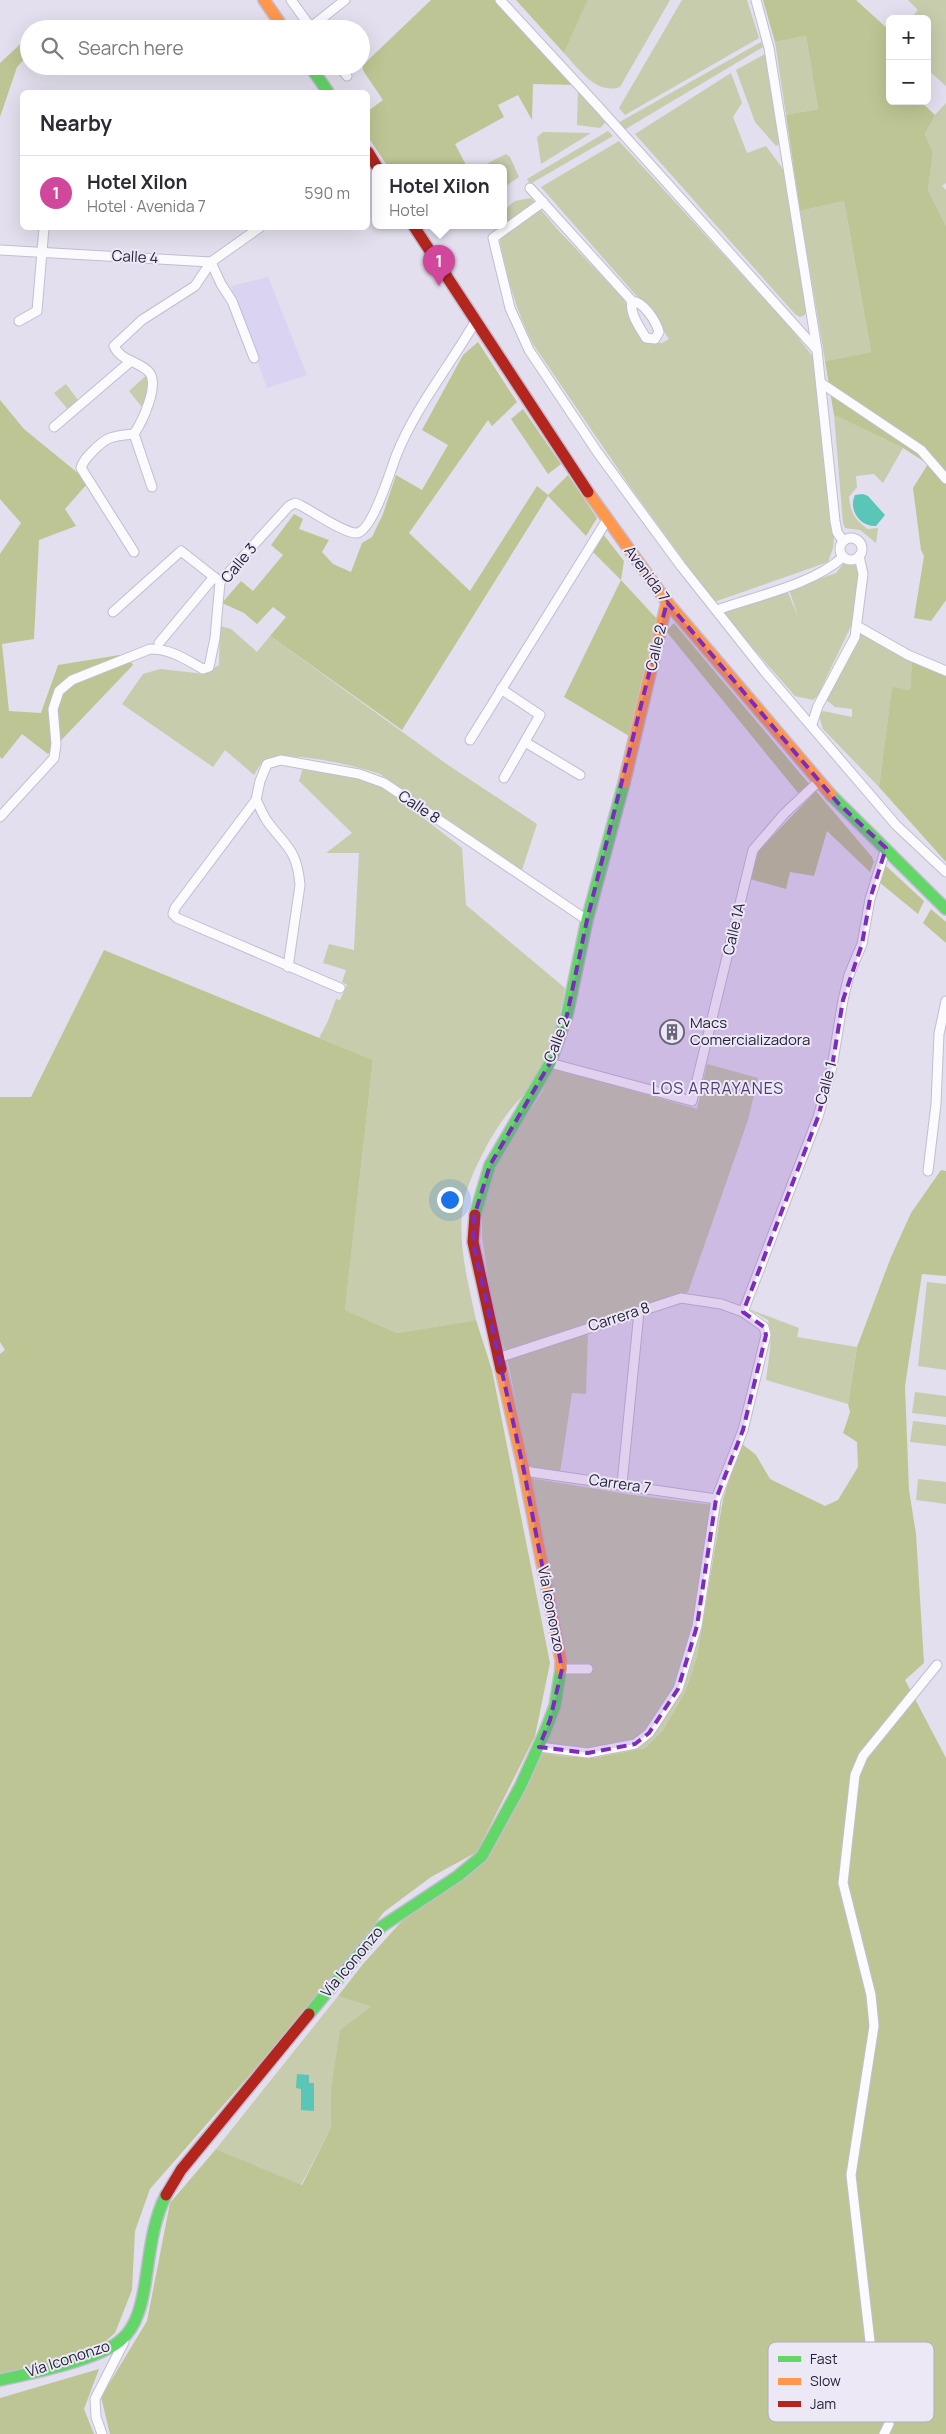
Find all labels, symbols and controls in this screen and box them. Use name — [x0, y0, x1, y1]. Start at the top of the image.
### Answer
map controls — [886, 15, 931, 105]
button: + — [886, 15, 931, 60]
search box — [20, 20, 370, 75]
icon: search — [38, 34, 66, 62]
text: Search here — [78, 35, 184, 61]
button: − — [886, 60, 931, 105]
text: Nearby — [40, 109, 112, 137]
popup — [372, 164, 507, 229]
text: Hotel Xilon — [87, 169, 187, 195]
text: Hotel Xilon — [389, 173, 490, 199]
text: 1 — [52, 182, 60, 204]
text: 590 m — [304, 182, 350, 204]
text: Hotel · Avenida 7 — [87, 195, 206, 217]
text: Hotel — [389, 199, 429, 221]
street label: Calle 4 — [111, 245, 159, 268]
pin: 1 — [423, 245, 455, 286]
street label: Calle 3 — [216, 538, 261, 587]
street label: Avenida 7 — [620, 541, 675, 606]
street label: Calle 2 — [640, 623, 671, 673]
street label: Calle 8 — [394, 785, 444, 828]
street label: Calle 1A — [717, 900, 750, 957]
place label: Macs Comercializadora — [690, 1012, 810, 1050]
street label: Calle 2 — [538, 1014, 575, 1065]
building icon: Macs Comercializadora — [659, 1019, 685, 1045]
street label: Calle 1 — [810, 1059, 841, 1107]
district label: LOS ARRAYANES — [652, 1077, 784, 1099]
your location — [437, 1187, 463, 1213]
street label: Carrera 8 — [585, 1297, 652, 1336]
street label: Carrera 7 — [588, 1469, 652, 1498]
street label: Vía Icononzo — [533, 1564, 570, 1654]
street label: Vía Icononzo — [316, 1922, 388, 2002]
street label: Vía Icononzo — [23, 2335, 113, 2382]
legend — [768, 2342, 934, 2422]
text: Fast — [810, 2349, 838, 2368]
text: Slow — [810, 2371, 841, 2390]
text: Jam — [810, 2394, 836, 2413]

